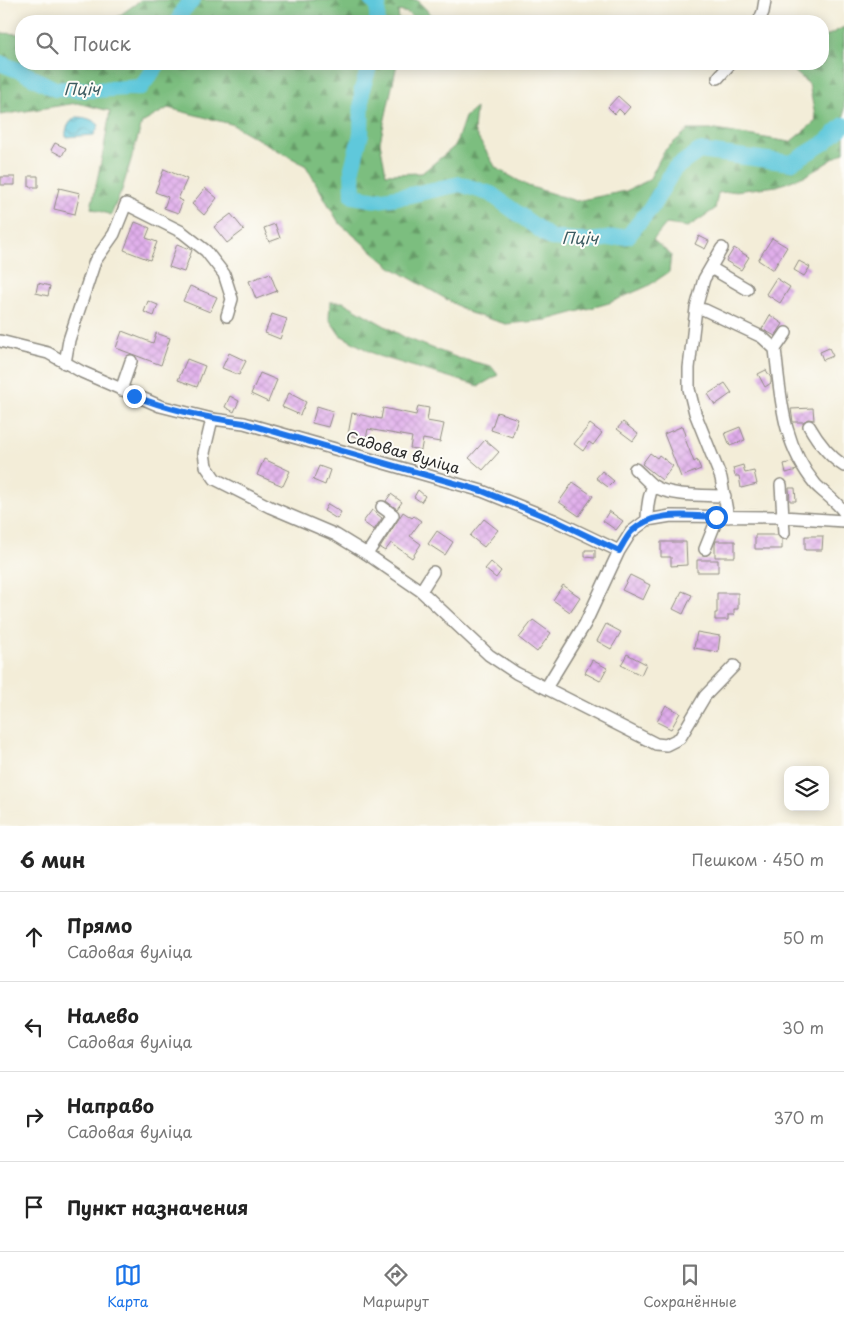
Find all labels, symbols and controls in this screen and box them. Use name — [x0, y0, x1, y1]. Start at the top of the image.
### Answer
search box — [15, 15, 829, 70]
icon: search — [33, 29, 61, 57]
text: Поиск — [73, 29, 131, 57]
water label: Пціч — [64, 76, 101, 100]
water label: Пціч — [562, 225, 599, 249]
route end — [123, 385, 146, 408]
street label: Садовая вуліца — [344, 424, 464, 479]
route start — [705, 506, 728, 529]
map controls — [784, 766, 829, 811]
button: layers — [784, 766, 829, 811]
text: 6 мин — [20, 843, 86, 875]
text: Пешком · 450 m — [692, 847, 824, 871]
text: Прямо — [67, 911, 132, 939]
icon: ahead — [20, 923, 48, 951]
text: 50 m — [783, 925, 824, 949]
text: Садовая вуліца — [67, 939, 192, 963]
text: Налево — [67, 1001, 139, 1029]
icon: left — [20, 1013, 48, 1041]
text: 30 m — [782, 1015, 824, 1039]
text: Садовая вуліца — [67, 1029, 192, 1053]
text: Направо — [67, 1091, 154, 1119]
icon: right — [20, 1103, 48, 1131]
text: 370 m — [774, 1105, 824, 1129]
text: Садовая вуліца — [67, 1119, 192, 1143]
icon: arrive — [20, 1193, 48, 1221]
text: Пункт назначения — [67, 1193, 248, 1221]
tab: Карта — [107, 1261, 148, 1312]
tab: Маршрут — [363, 1261, 429, 1312]
tab: Сохранённые — [643, 1261, 737, 1312]

